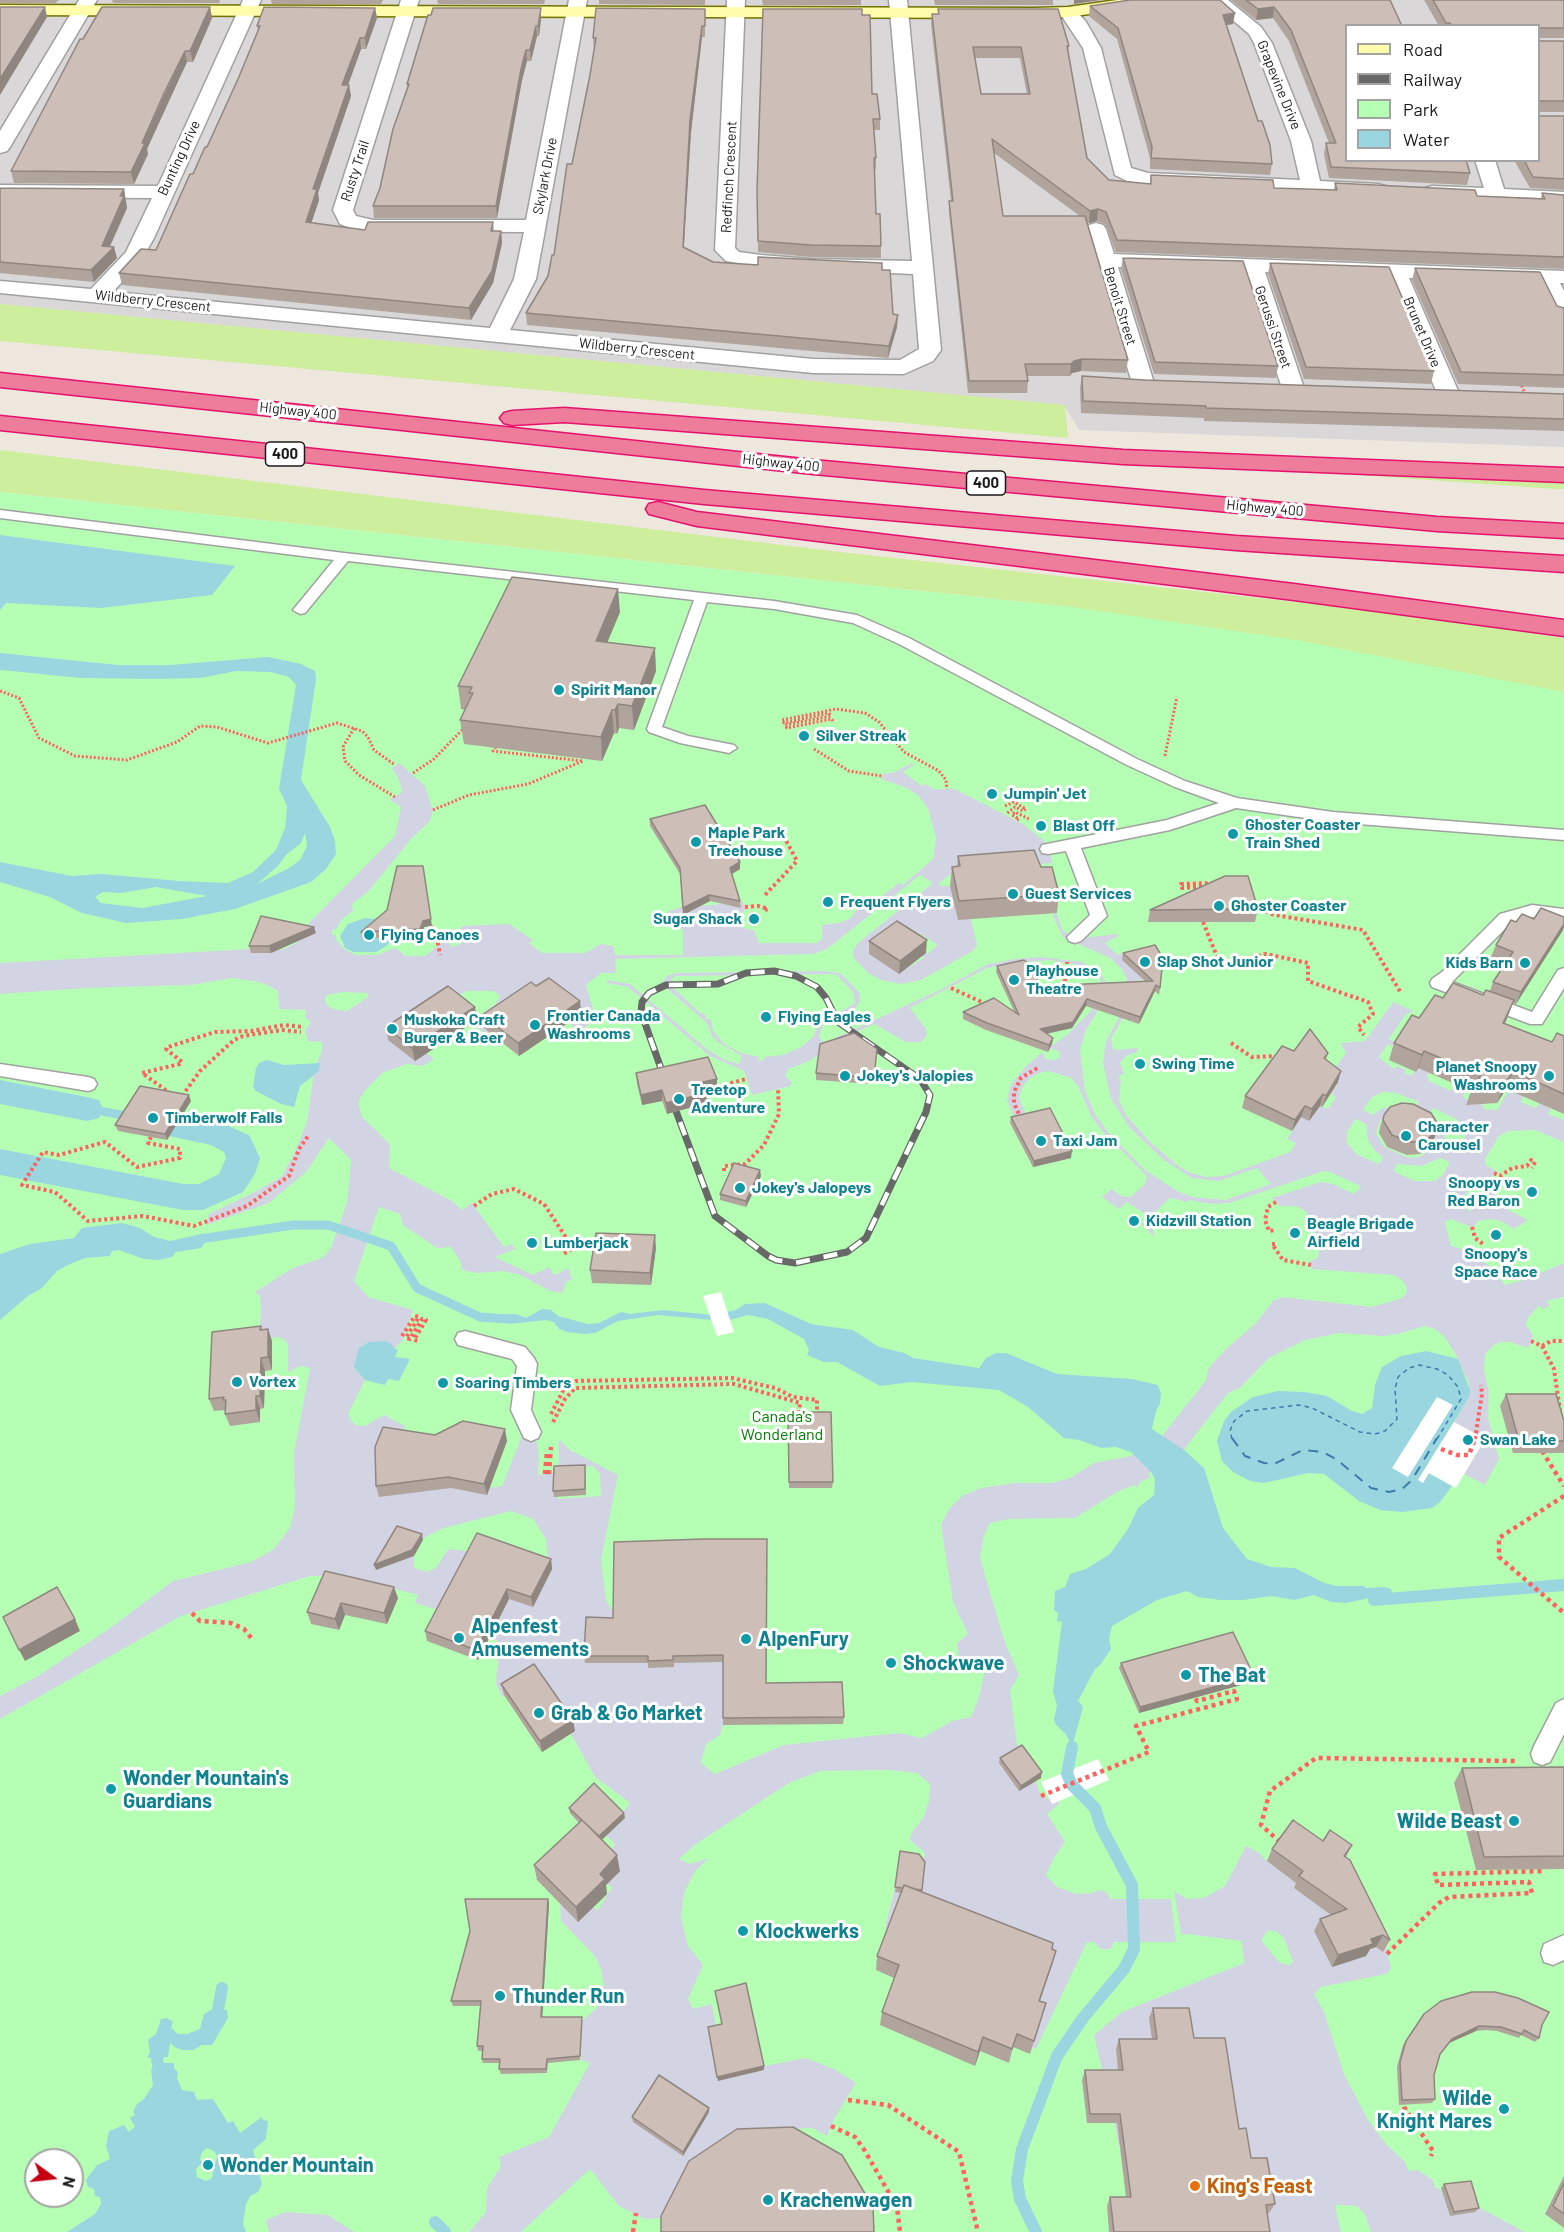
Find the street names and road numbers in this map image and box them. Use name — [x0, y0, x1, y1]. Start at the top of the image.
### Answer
street label: Grapevine Drive — [1253, 38, 1305, 132]
street label: Bunting Drive — [154, 118, 204, 198]
street label: Redfinch Crescent — [718, 121, 740, 233]
street label: Skylark Drive — [529, 136, 561, 216]
street label: Rusty Trail — [337, 138, 373, 204]
street label: Benoit Street — [1100, 265, 1140, 347]
street label: Gerussi Street — [1251, 283, 1295, 371]
street label: Wildberry Crescent — [94, 287, 212, 315]
street label: Brunet Drive — [1400, 294, 1444, 370]
street label: Wildberry Crescent — [578, 335, 696, 363]
street label: Highway 400 — [259, 399, 337, 423]
road number: 400 — [266, 442, 304, 466]
street label: Highway 400 — [742, 451, 820, 475]
road number: 400 — [966, 471, 1006, 495]
street label: Highway 400 — [1226, 496, 1304, 520]

